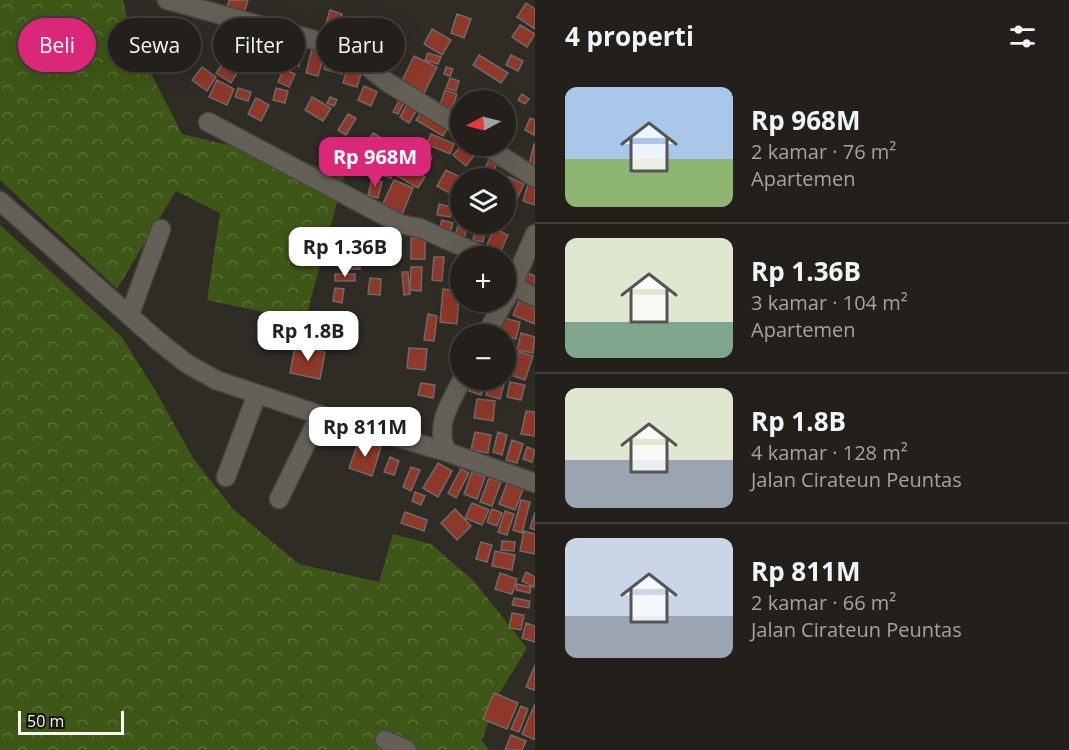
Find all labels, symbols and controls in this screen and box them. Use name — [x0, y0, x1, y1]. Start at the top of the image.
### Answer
chip: Beli — [18, 18, 96, 72]
chip: Sewa — [108, 18, 201, 72]
chip: Filter — [213, 18, 305, 72]
chip: Baru — [317, 18, 405, 72]
text: 4 properti — [565, 18, 694, 54]
icon: filters — [1006, 20, 1039, 53]
north arrow — [450, 90, 516, 156]
map controls — [450, 90, 516, 390]
text: Rp 968M — [751, 102, 860, 138]
icon: home — [613, 111, 685, 183]
pin: Rp 968M — [320, 137, 430, 188]
text: 2 kamar · 76 m² — [751, 138, 896, 165]
text: Rp 968M — [333, 143, 417, 170]
text: Apartemen — [751, 165, 856, 192]
button: layers — [450, 168, 516, 234]
pin: Rp 1.36B — [283, 227, 407, 278]
text: Rp 1.36B — [303, 233, 387, 260]
button: + — [450, 246, 516, 312]
text: Rp 1.36B — [751, 253, 861, 289]
icon: home — [613, 262, 685, 334]
text: 3 kamar · 104 m² — [751, 289, 908, 316]
pin: Rp 1.8B — [253, 311, 363, 362]
text: Apartemen — [751, 316, 856, 343]
text: Rp 1.8B — [271, 317, 345, 344]
button: − — [450, 324, 516, 390]
text: Rp 1.8B — [751, 403, 846, 439]
pin: Rp 811M — [310, 407, 420, 458]
icon: home — [613, 412, 685, 484]
text: Rp 811M — [323, 413, 407, 440]
text: 4 kamar · 128 m² — [751, 439, 908, 466]
text: Jalan Cirateun Peuntas — [751, 466, 962, 493]
text: Rp 811M — [751, 553, 860, 589]
icon: home — [613, 562, 685, 634]
text: 2 kamar · 66 m² — [751, 589, 896, 616]
text: Jalan Cirateun Peuntas — [751, 616, 962, 643]
scale bar — [18, 708, 124, 736]
text: 50 m — [27, 710, 64, 732]

